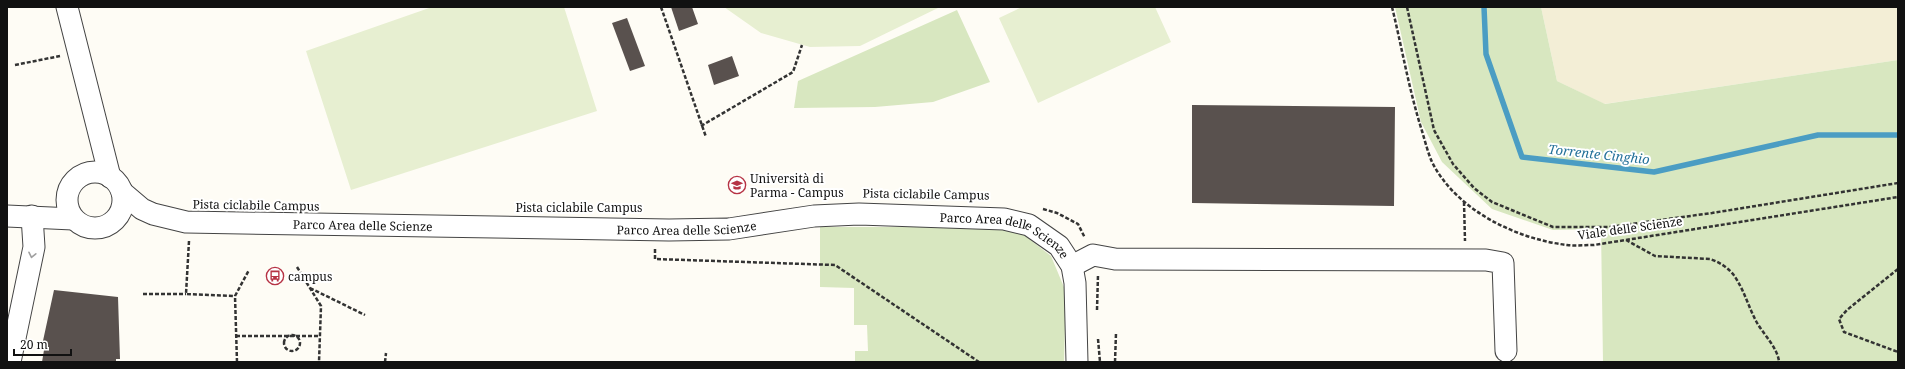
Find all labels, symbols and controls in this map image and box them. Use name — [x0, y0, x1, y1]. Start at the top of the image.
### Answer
water label: Torrente Cinghio — [1547, 140, 1651, 168]
place label: Università di Parma - Campus — [750, 170, 844, 201]
school or university icon: Università di Parma - Campus — [727, 175, 747, 195]
street label: Pista ciclabile Campus — [862, 184, 990, 204]
street label: Pista ciclabile Campus — [192, 195, 320, 215]
street label: Pista ciclabile Campus — [515, 199, 643, 216]
street label: Parco Area delle Scienze — [939, 208, 1073, 262]
street label: Viale delle Scienze — [1576, 212, 1684, 244]
street label: Parco Area delle Scienze — [293, 215, 433, 235]
street label: Parco Area delle Scienze — [617, 216, 758, 239]
one-way arrow — [28, 252, 37, 258]
bus stop icon: campus — [265, 266, 285, 286]
place label: campus — [288, 268, 332, 285]
scale bar — [14, 331, 71, 357]
text: 20 m — [20, 336, 48, 353]

